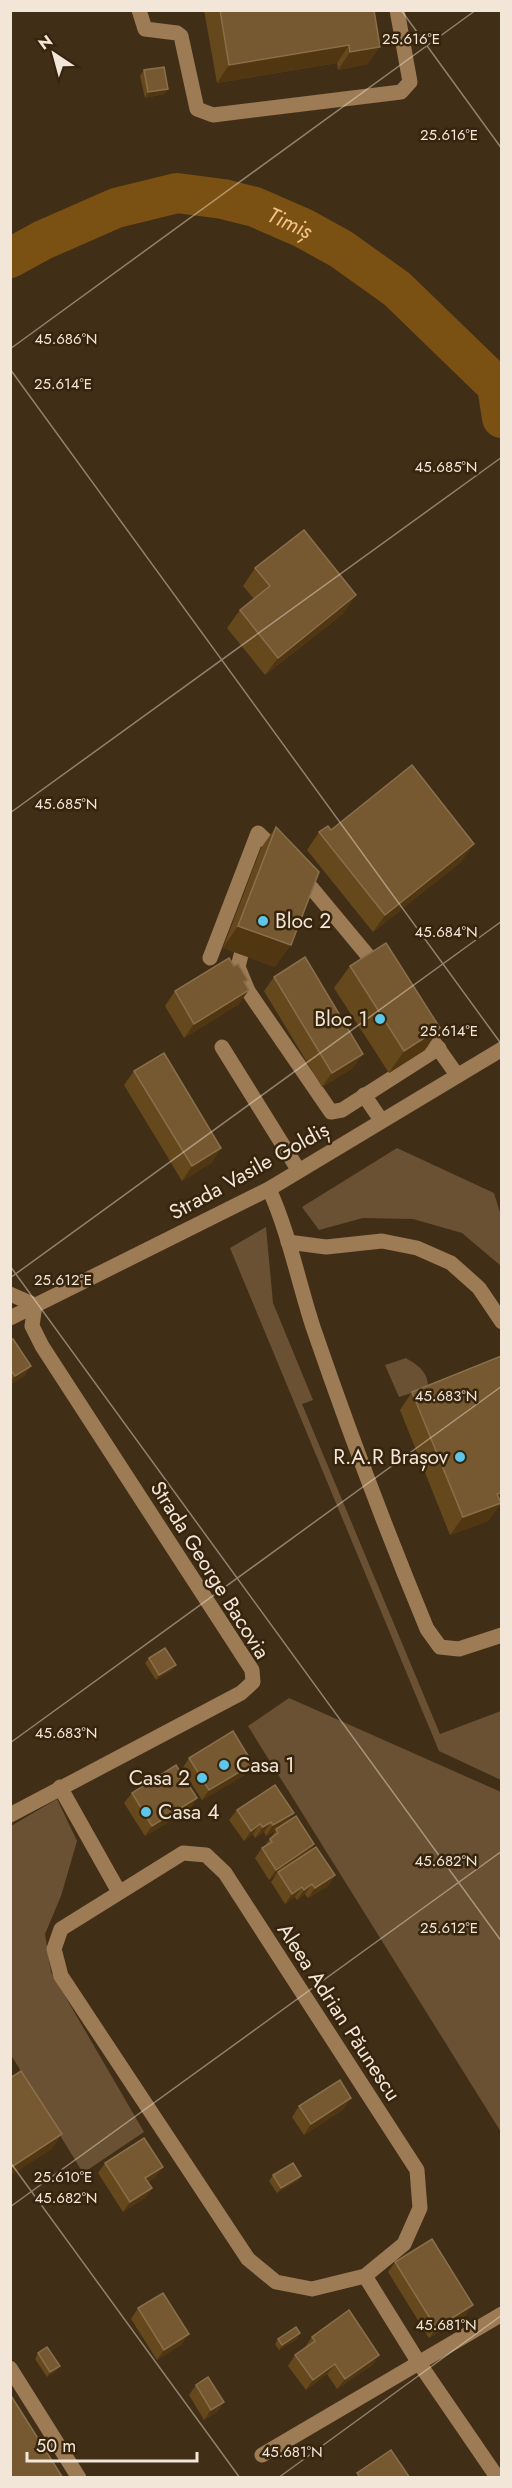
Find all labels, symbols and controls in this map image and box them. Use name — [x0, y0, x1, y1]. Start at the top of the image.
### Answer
north arrow — [24, 24, 84, 84]
text: 25.616°E — [382, 28, 440, 50]
text: N — [34, 29, 57, 55]
text: 25.616°E — [420, 124, 478, 146]
water label: Timiș — [263, 198, 319, 247]
text: 45.686°N — [35, 328, 97, 350]
text: 25.614°E — [34, 373, 92, 395]
text: 45.685°N — [415, 456, 477, 478]
text: 45.685°N — [35, 793, 97, 815]
place label: Bloc 2 — [275, 906, 331, 936]
marker: Bloc 2 — [256, 914, 270, 928]
text: 45.684°N — [414, 921, 478, 943]
place label: Bloc 1 — [314, 1004, 368, 1034]
marker: Bloc 1 — [373, 1012, 387, 1026]
text: 25.614°E — [420, 1020, 478, 1042]
street label: Strada Vasile Goldiș — [164, 1115, 334, 1227]
text: 25.612°E — [34, 1269, 92, 1291]
text: 45.683°N — [415, 1385, 477, 1407]
place label: R.A.R Brașov — [333, 1442, 449, 1472]
marker: R.A.R Brașov — [453, 1450, 467, 1464]
street label: Strada George Bacovia — [143, 1475, 277, 1665]
text: 45.683°N — [35, 1722, 97, 1744]
place label: Casa 1 — [236, 1750, 295, 1780]
marker: Casa 1 — [217, 1758, 231, 1772]
place label: Casa 2 — [129, 1763, 190, 1793]
marker: Casa 2 — [195, 1771, 209, 1785]
place label: Casa 4 — [158, 1797, 220, 1827]
marker: Casa 4 — [139, 1805, 153, 1819]
text: 45.682°N — [415, 1850, 477, 1872]
street label: Aleea Adrian Păunescu — [270, 1917, 408, 2107]
text: 25.612°E — [420, 1917, 478, 1939]
text: 25.610°E — [34, 2166, 92, 2188]
text: 45.682°N — [35, 2187, 97, 2209]
text: 45.681°N — [415, 2314, 477, 2336]
scale bar — [27, 2425, 196, 2463]
text: 50 m — [36, 2433, 76, 2459]
text: 45.681°N — [261, 2441, 323, 2463]

